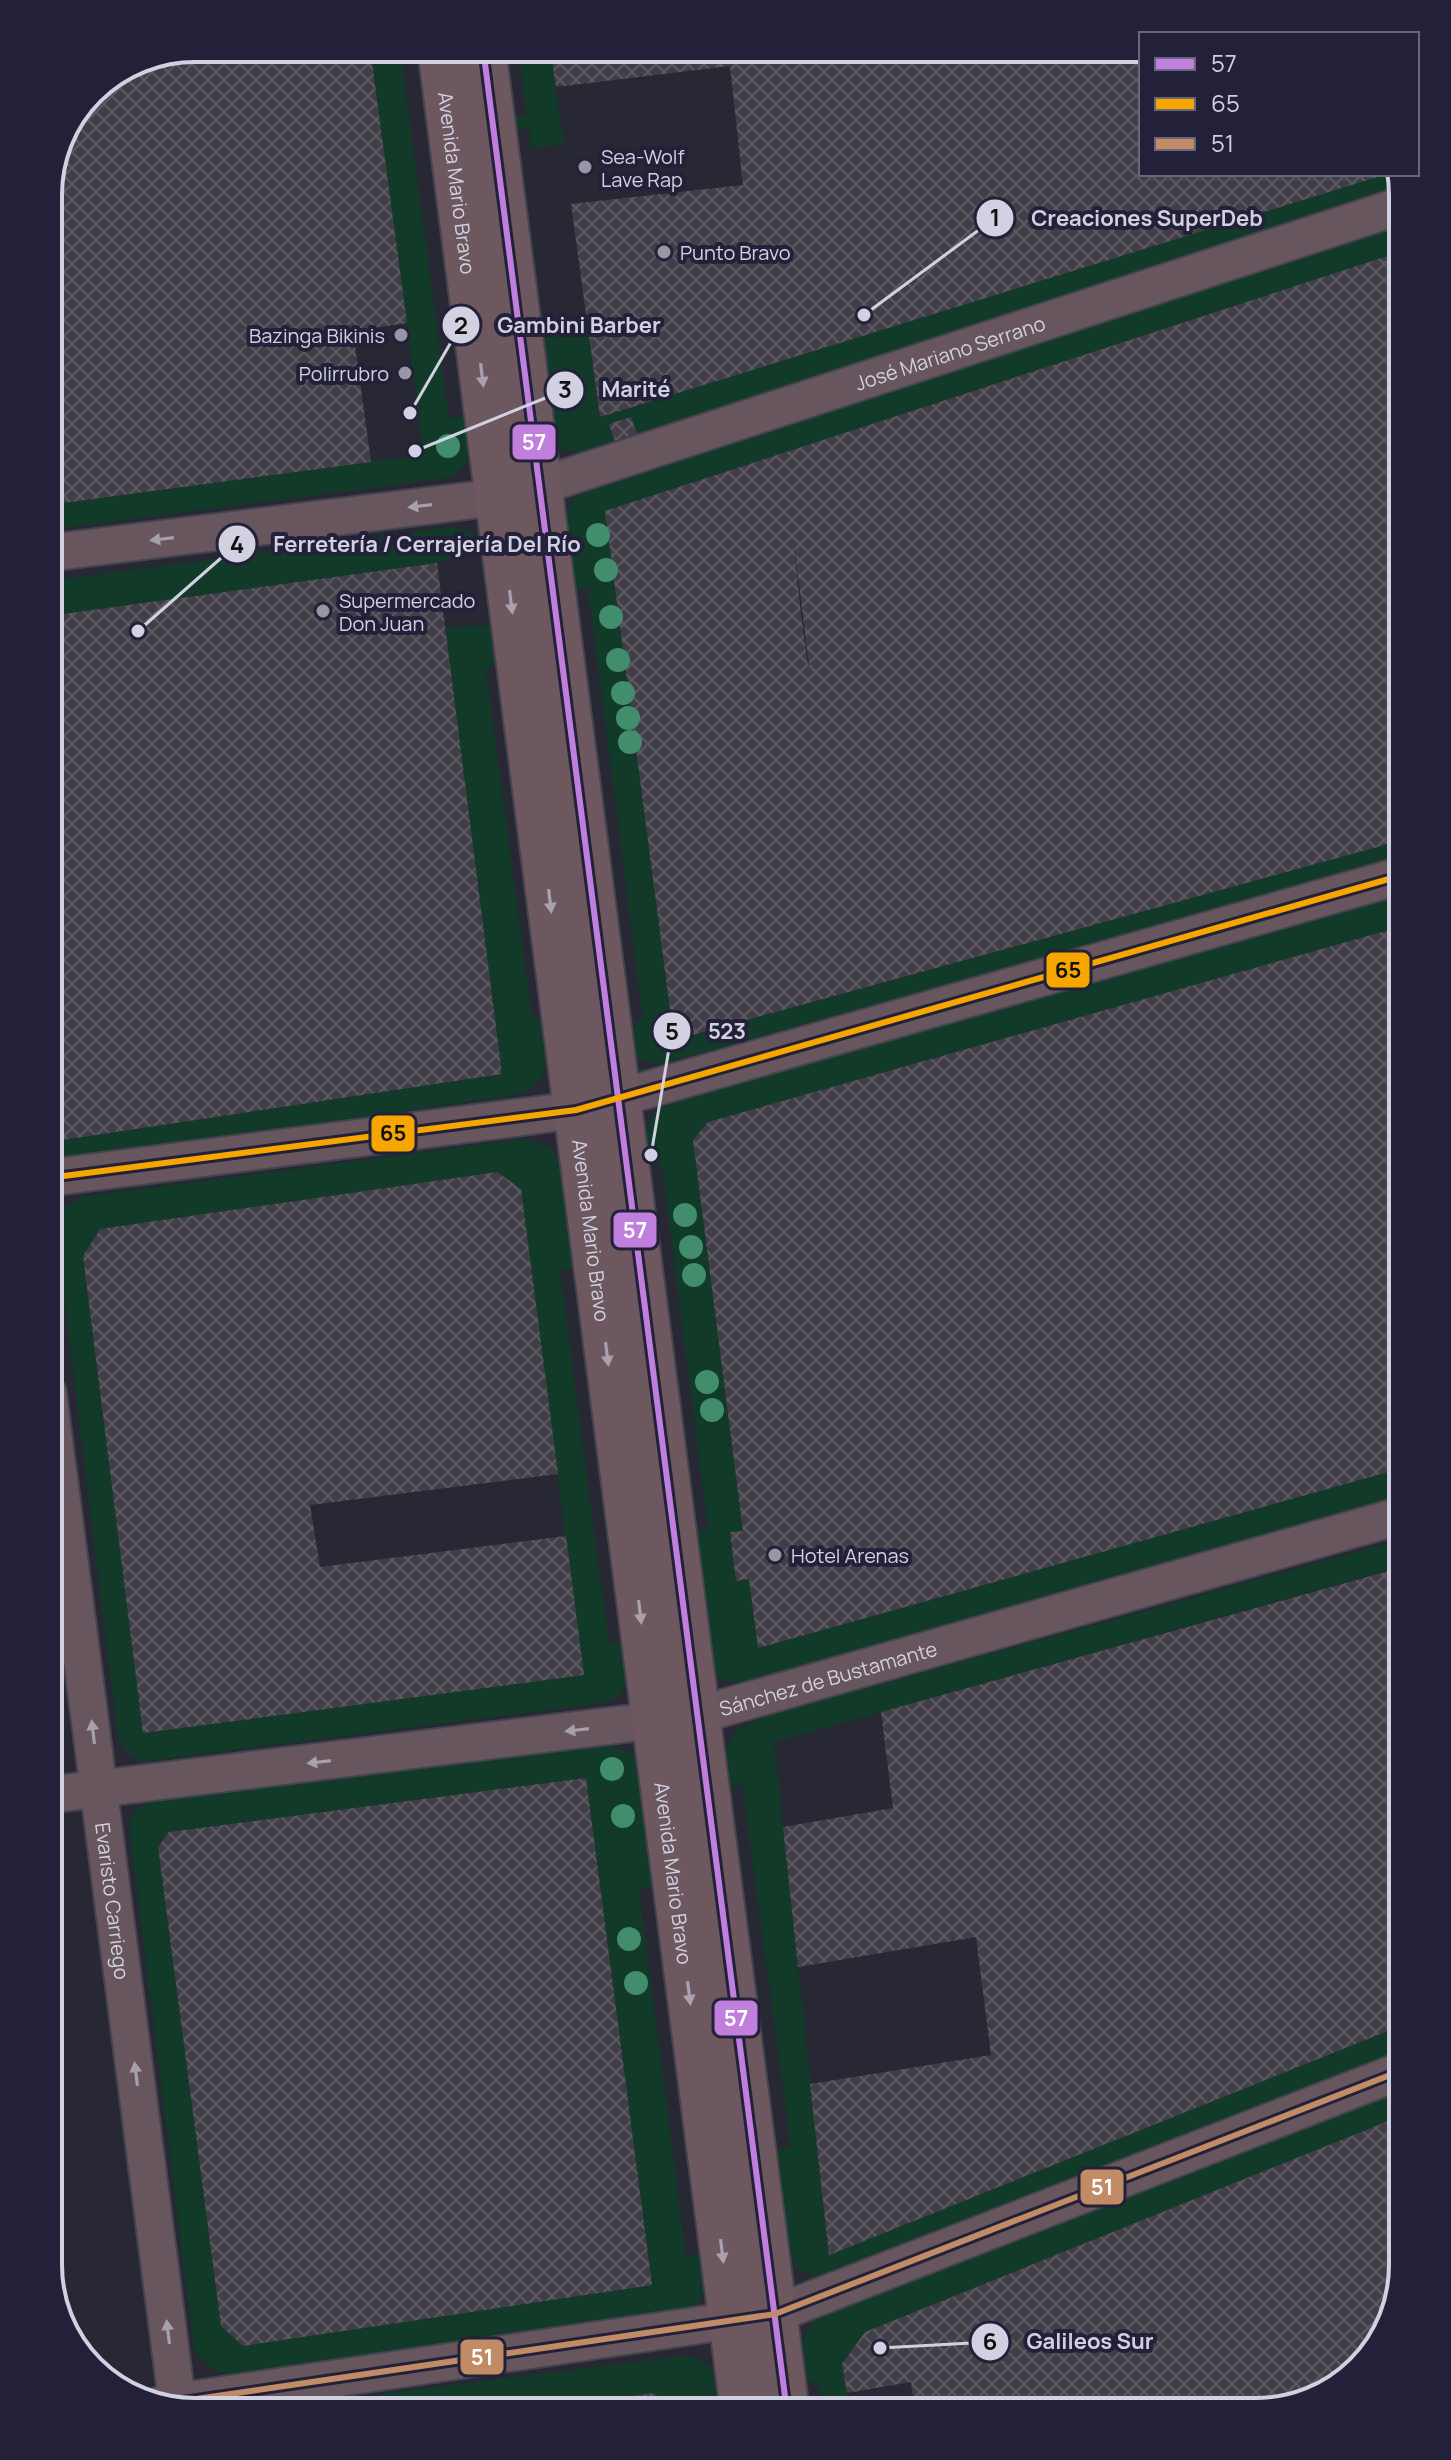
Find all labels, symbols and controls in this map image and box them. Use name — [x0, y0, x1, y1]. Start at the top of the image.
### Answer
legend — [1139, 32, 1419, 176]
text: 57 — [1211, 46, 1237, 79]
text: 65 — [1211, 86, 1240, 119]
street label: Avenida Mario Bravo — [432, 90, 482, 276]
text: 51 — [1211, 126, 1234, 159]
place label: Sea-Wolf Lave Rap — [601, 143, 685, 193]
marker: Sea-Wolf Lave Rap — [576, 158, 594, 176]
callout: Creaciones SuperDeb — [975, 195, 1279, 241]
text: 1 — [990, 200, 1000, 233]
text: Creaciones SuperDeb — [1031, 203, 1263, 233]
place label: Punto Bravo — [680, 239, 791, 266]
marker: Punto Bravo — [655, 243, 673, 261]
callout: Gambini Barber — [441, 302, 677, 348]
text: 2 — [454, 308, 468, 341]
street label: José Mariano Serrano — [851, 309, 1049, 396]
text: Gambini Barber — [497, 310, 661, 340]
place label: Bazinga Bikinis — [249, 322, 385, 349]
marker: Bazinga Bikinis — [392, 326, 410, 344]
place label: Polirrubro — [299, 360, 389, 387]
one-way arrow — [476, 363, 489, 388]
marker: Polirrubro — [396, 364, 414, 382]
callout: Marité — [545, 367, 686, 413]
text: 3 — [558, 372, 572, 405]
text: Marité — [601, 374, 671, 404]
line badge: 57 — [511, 423, 557, 461]
text: 57 — [522, 427, 546, 457]
one-way arrow — [407, 500, 432, 513]
callout: Ferretería / Cerrajería Del Río — [217, 521, 596, 567]
text: 4 — [230, 527, 244, 560]
text: Ferretería / Cerrajería Del Río — [273, 529, 581, 559]
one-way arrow — [149, 533, 174, 546]
place label: Supermercado Don Juan — [339, 587, 476, 637]
one-way arrow — [505, 590, 518, 615]
marker: Supermercado Don Juan — [314, 602, 332, 620]
one-way arrow — [543, 889, 556, 914]
line badge: 65 — [1045, 951, 1091, 989]
text: 65 — [1055, 955, 1081, 985]
callout: 523 — [652, 1008, 763, 1054]
text: 5 — [665, 1014, 679, 1047]
text: 523 — [708, 1016, 746, 1046]
line badge: 65 — [370, 1114, 416, 1153]
text: 65 — [380, 1118, 406, 1148]
street label: Avenida Mario Bravo — [566, 1138, 617, 1323]
line badge: 57 — [612, 1211, 658, 1249]
text: 57 — [623, 1215, 647, 1245]
one-way arrow — [601, 1342, 614, 1367]
place label: Hotel Arenas — [791, 1542, 909, 1569]
marker: Hotel Arenas — [766, 1546, 784, 1564]
one-way arrow — [634, 1600, 647, 1625]
street label: Sánchez de Bustamante — [716, 1634, 940, 1722]
one-way arrow — [86, 1720, 99, 1745]
one-way arrow — [564, 1724, 589, 1737]
one-way arrow — [306, 1755, 331, 1768]
street label: Avenida Mario Bravo — [649, 1780, 699, 1966]
street label: Evaristo Carriego — [90, 1821, 136, 1981]
one-way arrow — [683, 1981, 696, 2006]
line badge: 57 — [713, 1999, 759, 2037]
text: 57 — [724, 2003, 748, 2033]
one-way arrow — [129, 2061, 142, 2086]
line badge: 51 — [1079, 2168, 1125, 2206]
text: 51 — [1091, 2172, 1113, 2202]
one-way arrow — [716, 2239, 729, 2264]
one-way arrow — [161, 2319, 174, 2344]
callout: Galileos Sur — [970, 2319, 1169, 2365]
text: 6 — [983, 2324, 997, 2357]
text: Galileos Sur — [1026, 2326, 1154, 2356]
line badge: 51 — [459, 2338, 505, 2376]
text: 51 — [471, 2342, 493, 2372]

